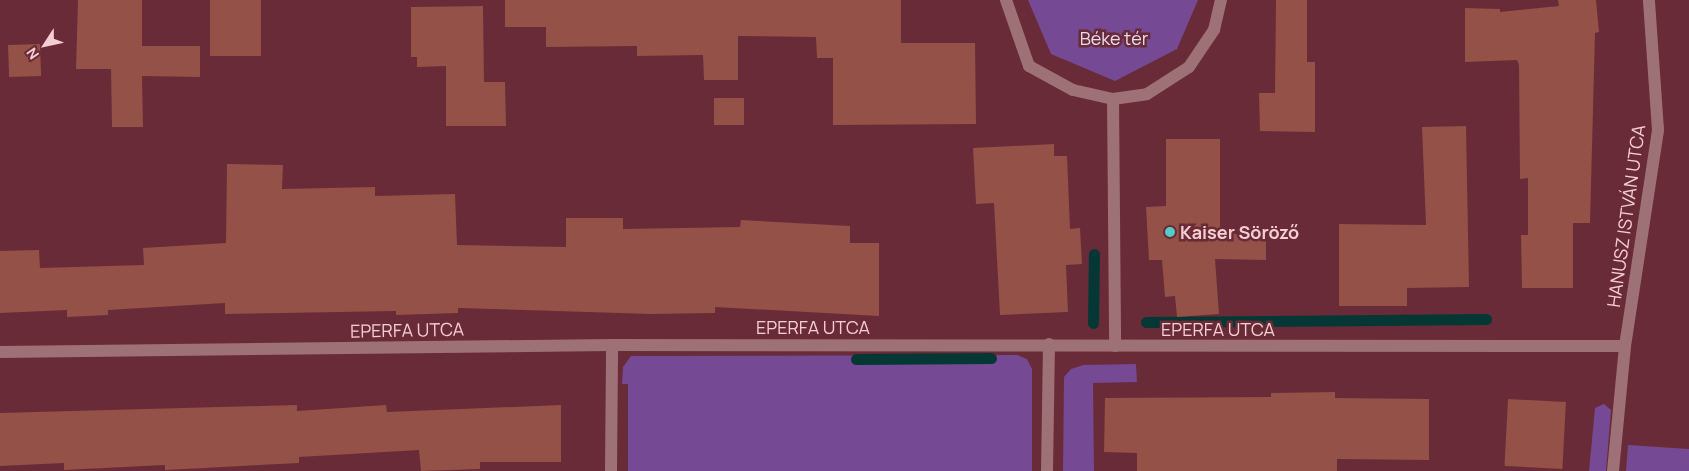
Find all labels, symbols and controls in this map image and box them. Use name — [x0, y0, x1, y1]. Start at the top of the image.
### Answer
north arrow — [20, 20, 70, 70]
park label: Béke tér — [1080, 27, 1148, 49]
text: N — [22, 44, 43, 63]
street label: HANUSZ ISTVÁN UTCA — [1602, 123, 1650, 309]
place label: Kaiser Söröző — [1180, 221, 1299, 243]
marker: Kaiser Söröző — [1164, 226, 1176, 238]
street label: EPERFA UTCA — [756, 316, 870, 338]
street label: EPERFA UTCA — [350, 318, 464, 342]
street label: EPERFA UTCA — [1161, 318, 1275, 340]

